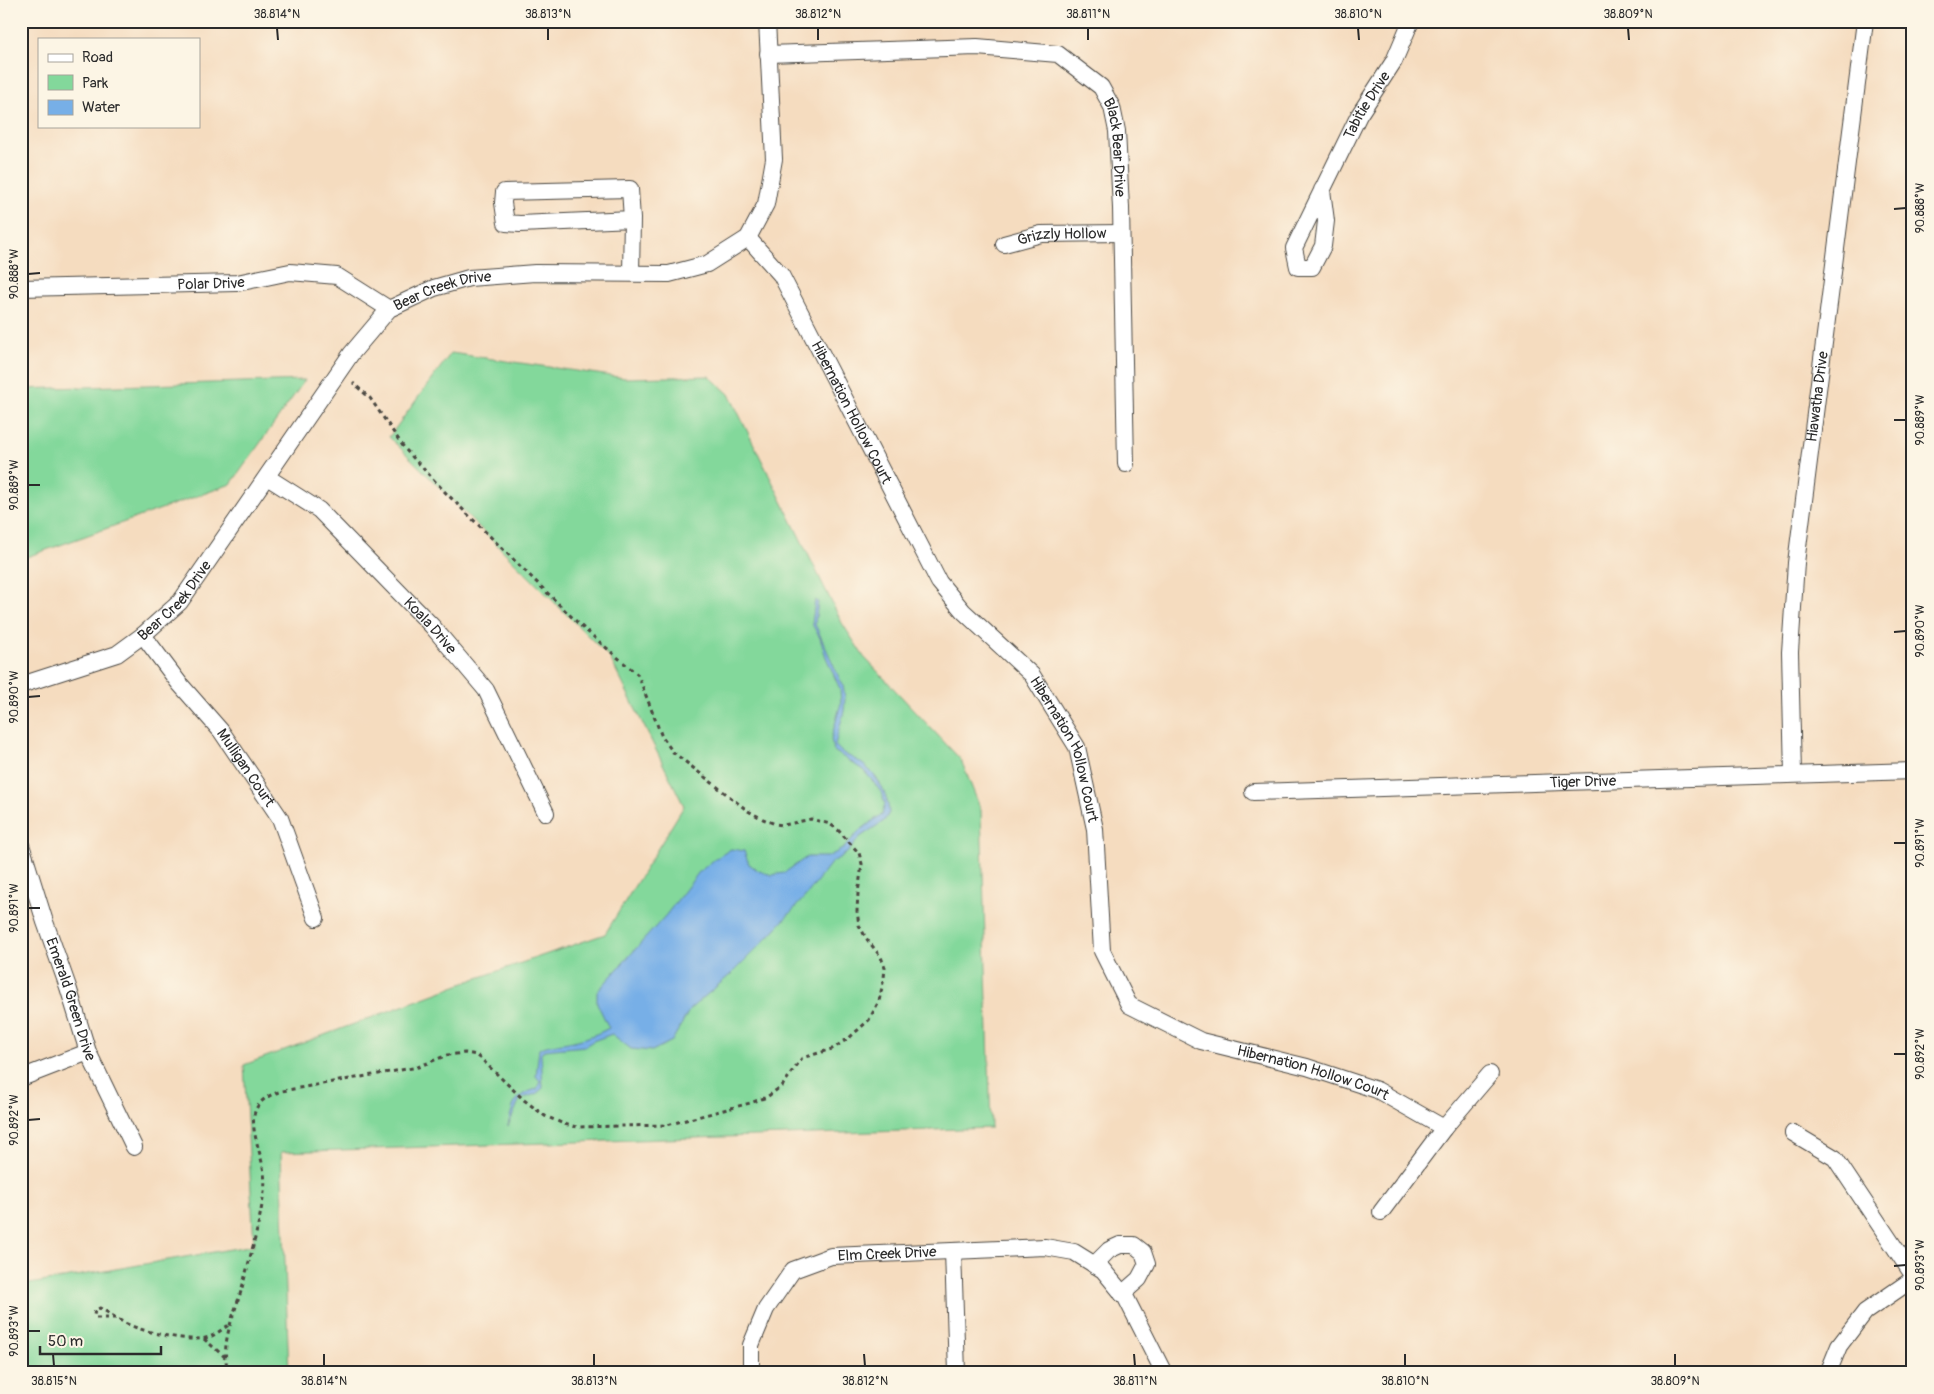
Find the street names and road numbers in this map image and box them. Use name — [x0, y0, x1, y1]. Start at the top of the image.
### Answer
street label: Tabitie Drive — [1340, 67, 1395, 142]
street label: Black Bear Drive — [1099, 94, 1129, 198]
street label: Grizzly Hollow — [1015, 224, 1107, 250]
street label: Bear Creek Drive — [391, 267, 493, 315]
street label: Polar Drive — [177, 272, 247, 294]
street label: Hibernation Hollow Court — [807, 338, 896, 488]
street label: Hiawatha Drive — [1802, 350, 1833, 443]
street label: Bear Creek Drive — [134, 557, 216, 645]
street label: Koala Drive — [399, 594, 461, 658]
street label: Hibernation Hollow Court — [1025, 673, 1102, 825]
street label: Mulligan Court — [212, 725, 279, 811]
street label: Tiger Drive — [1549, 771, 1617, 793]
street label: Emerald Green Drive — [41, 935, 100, 1065]
street label: Hibernation Hollow Court — [1235, 1041, 1393, 1105]
street label: Elm Creek Drive — [837, 1243, 937, 1266]

